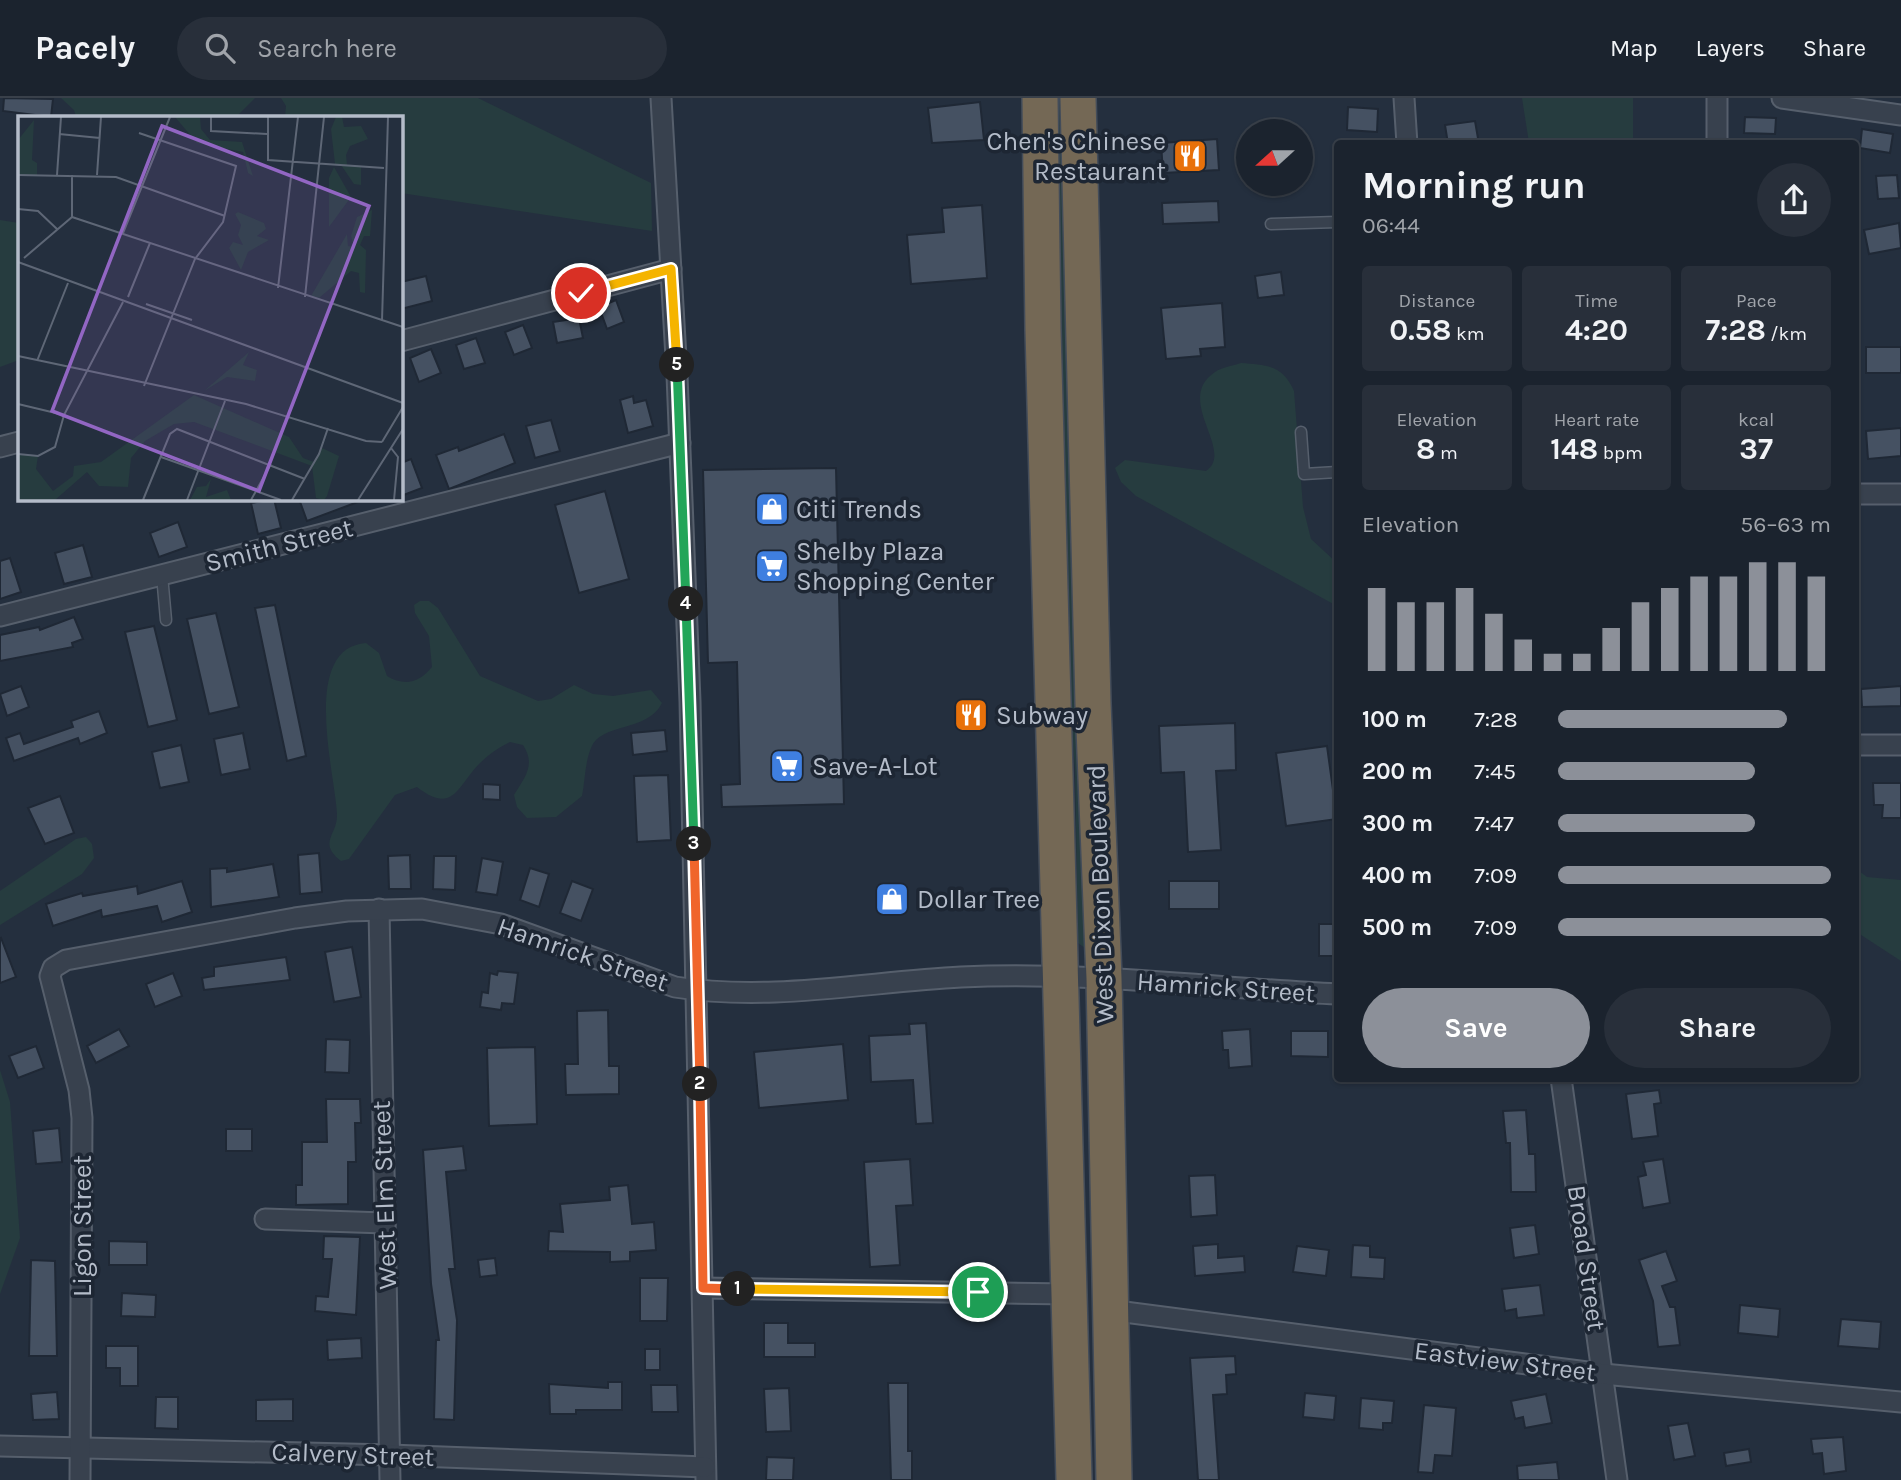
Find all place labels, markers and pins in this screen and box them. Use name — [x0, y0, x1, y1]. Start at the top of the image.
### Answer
place label: Chen's Chinese Restaurant — [987, 126, 1166, 187]
restaurant icon: Chen's Chinese Restaurant — [1171, 137, 1209, 175]
pin — [551, 263, 611, 323]
pin: 5 — [660, 348, 694, 382]
shop icon: Citi Trends — [753, 490, 791, 528]
place label: Citi Trends — [796, 494, 922, 525]
place label: Shelby Plaza Shopping Center — [796, 536, 994, 597]
supermarket icon: Shelby Plaza Shopping Center — [753, 547, 791, 585]
pin: 4 — [668, 587, 704, 622]
restaurant icon: Subway — [952, 696, 990, 734]
place label: Subway — [996, 700, 1088, 731]
supermarket icon: Save-A-Lot — [768, 747, 806, 785]
place label: Save-A-Lot — [812, 751, 938, 782]
pin: 3 — [676, 826, 712, 862]
shop icon: Dollar Tree — [873, 880, 911, 918]
place label: Dollar Tree — [917, 884, 1040, 915]
pin: 2 — [682, 1066, 718, 1102]
pin — [948, 1262, 1008, 1322]
pin: 1 — [720, 1272, 756, 1306]

